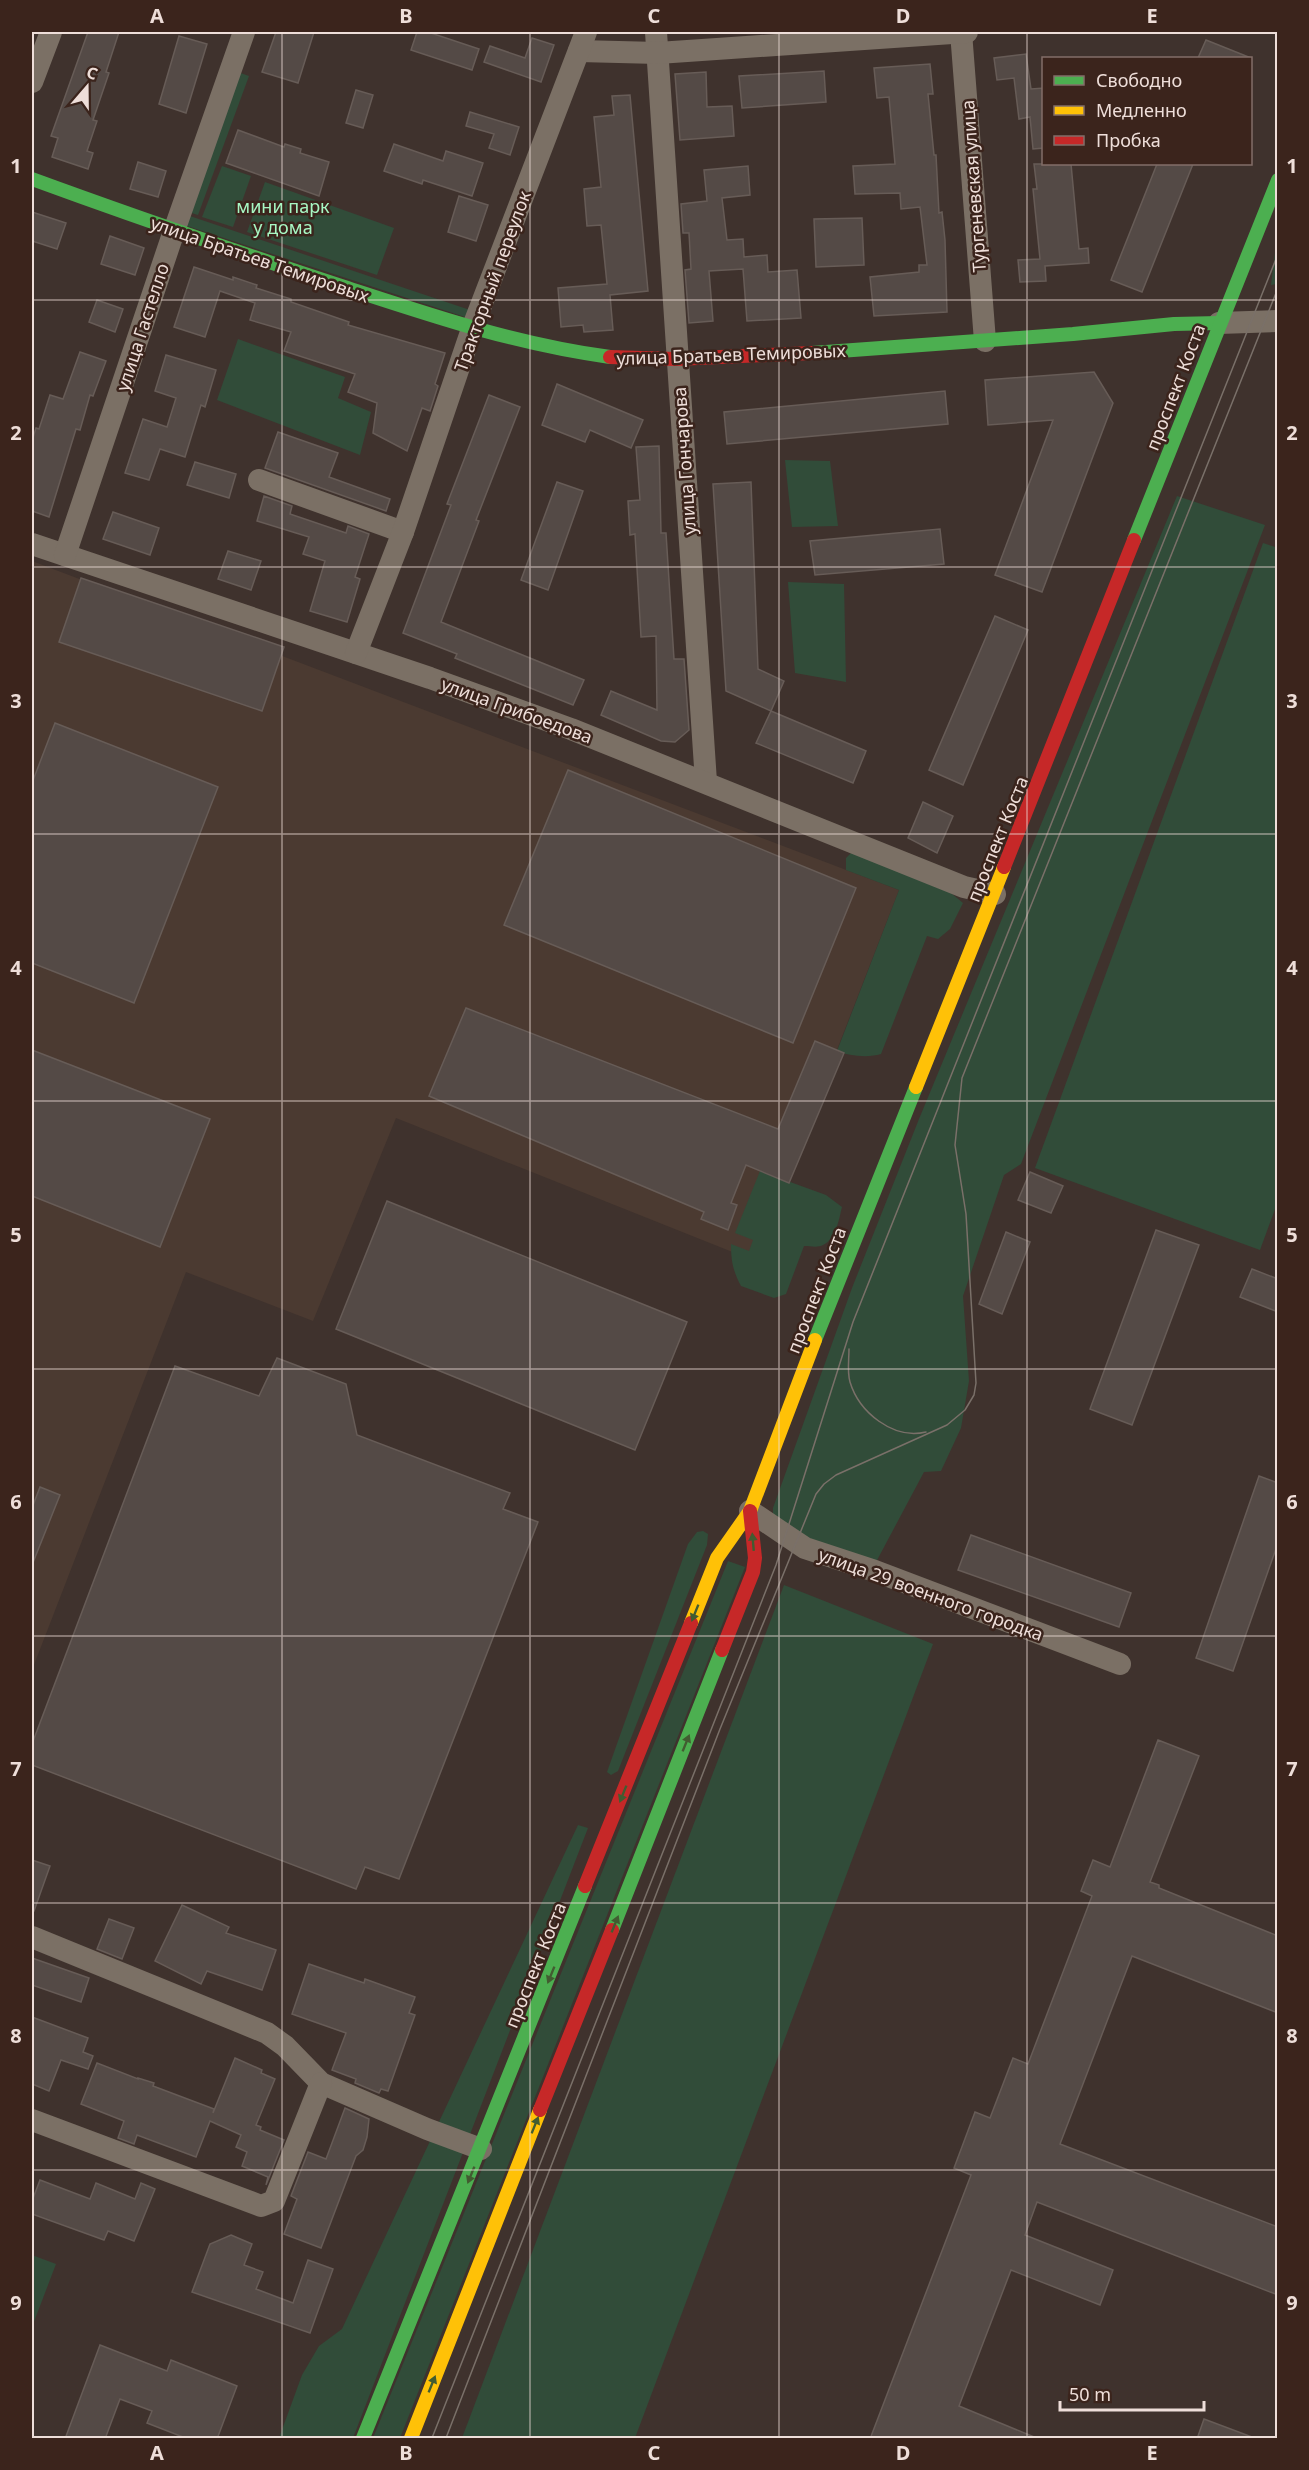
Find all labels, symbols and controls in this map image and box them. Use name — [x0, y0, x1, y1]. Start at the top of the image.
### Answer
text: A — [150, 2, 164, 29]
text: B — [399, 2, 413, 29]
text: C — [648, 2, 661, 29]
text: D — [896, 2, 910, 29]
text: E — [1146, 2, 1158, 29]
north arrow — [57, 57, 117, 117]
legend — [1042, 57, 1252, 165]
text: С — [84, 61, 101, 85]
text: Свободно — [1096, 68, 1182, 92]
text: Медленно — [1096, 98, 1187, 122]
street label: Тургеневская улица — [955, 99, 991, 273]
text: Пробка — [1096, 128, 1161, 152]
text: 1 — [10, 152, 22, 179]
text: 1 — [1286, 152, 1298, 179]
street label: Тракторный переулок — [448, 187, 536, 375]
park label: мини парк у дома — [236, 194, 330, 239]
street label: улица Братьев Темировых — [148, 210, 373, 308]
street label: улица Гастелло — [110, 260, 174, 394]
street label: проспект Коста — [1140, 320, 1210, 454]
street label: улица Братьев Темировых — [616, 338, 847, 370]
street label: улица Гончарова — [667, 386, 701, 536]
text: 2 — [10, 419, 22, 446]
text: 2 — [1286, 419, 1298, 446]
street label: улица Грибоедова — [438, 671, 596, 749]
text: 3 — [10, 687, 22, 714]
text: 3 — [1286, 687, 1298, 714]
street label: проспект Коста — [961, 773, 1033, 905]
text: 4 — [10, 954, 22, 981]
text: 4 — [1286, 954, 1298, 981]
text: 5 — [10, 1221, 22, 1248]
text: 5 — [1286, 1221, 1298, 1248]
street label: проспект Коста — [781, 1223, 851, 1357]
text: 6 — [10, 1488, 22, 1515]
text: 6 — [1286, 1488, 1298, 1515]
one-way arrow — [748, 1532, 757, 1551]
street label: улица 29 военного городка — [815, 1542, 1047, 1646]
one-way arrow — [690, 1604, 700, 1622]
one-way arrow — [681, 1733, 691, 1751]
text: 7 — [10, 1755, 22, 1782]
text: 7 — [1286, 1755, 1298, 1782]
one-way arrow — [618, 1785, 627, 1803]
street label: проспект Коста — [499, 1899, 571, 2031]
one-way arrow — [610, 1915, 620, 1933]
one-way arrow — [546, 1966, 555, 1984]
text: 8 — [10, 2022, 22, 2049]
text: 8 — [1286, 2022, 1298, 2049]
one-way arrow — [530, 2115, 540, 2133]
one-way arrow — [466, 2167, 476, 2185]
text: 9 — [10, 2289, 22, 2316]
text: 9 — [1286, 2289, 1298, 2316]
scale bar — [1060, 2374, 1204, 2412]
one-way arrow — [428, 2375, 438, 2393]
text: 50 m — [1069, 2382, 1111, 2406]
text: A — [150, 2439, 164, 2466]
text: B — [399, 2439, 413, 2466]
text: C — [648, 2439, 661, 2466]
text: D — [896, 2439, 910, 2466]
text: E — [1146, 2439, 1158, 2466]

